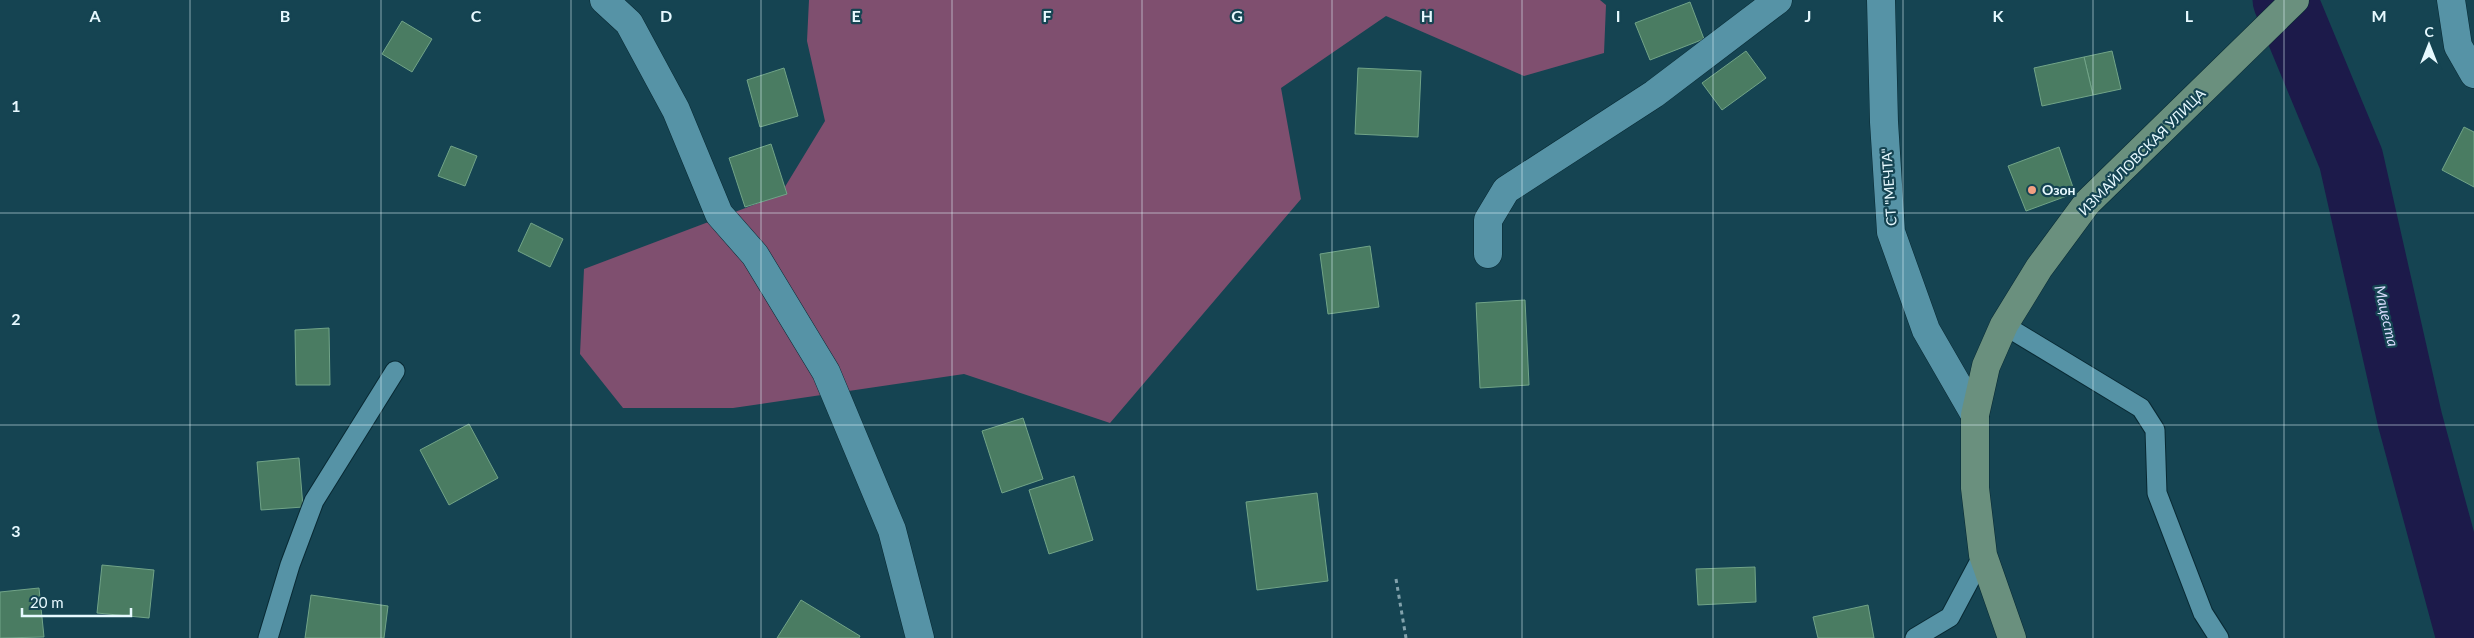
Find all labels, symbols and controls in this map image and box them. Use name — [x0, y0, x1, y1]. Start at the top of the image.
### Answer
text: A — [88, 6, 101, 25]
text: B — [280, 6, 290, 25]
text: C — [471, 6, 482, 25]
text: D — [660, 6, 672, 25]
text: E — [851, 6, 861, 25]
text: F — [1042, 6, 1052, 25]
text: G — [1231, 6, 1243, 25]
text: H — [1421, 6, 1433, 25]
text: I — [1616, 6, 1620, 25]
text: J — [1805, 6, 1811, 25]
text: K — [1993, 6, 2005, 25]
text: L — [2185, 6, 2194, 25]
text: M — [2371, 6, 2387, 25]
north arrow — [2404, 20, 2454, 70]
text: С — [2424, 23, 2434, 40]
street label: ИЗМАЙЛОВСКАЯ УЛИЦА — [2075, 84, 2209, 219]
text: 1 — [11, 96, 21, 115]
street label: СТ "МЕЧТА" — [1877, 148, 1900, 226]
place label: Озон — [2042, 181, 2075, 198]
marker: Озон — [2026, 184, 2038, 196]
water label: Мацеста — [2371, 283, 2403, 348]
text: 2 — [11, 309, 21, 328]
text: 3 — [11, 521, 21, 540]
scale bar — [22, 586, 131, 618]
text: 20 m — [30, 593, 64, 611]

